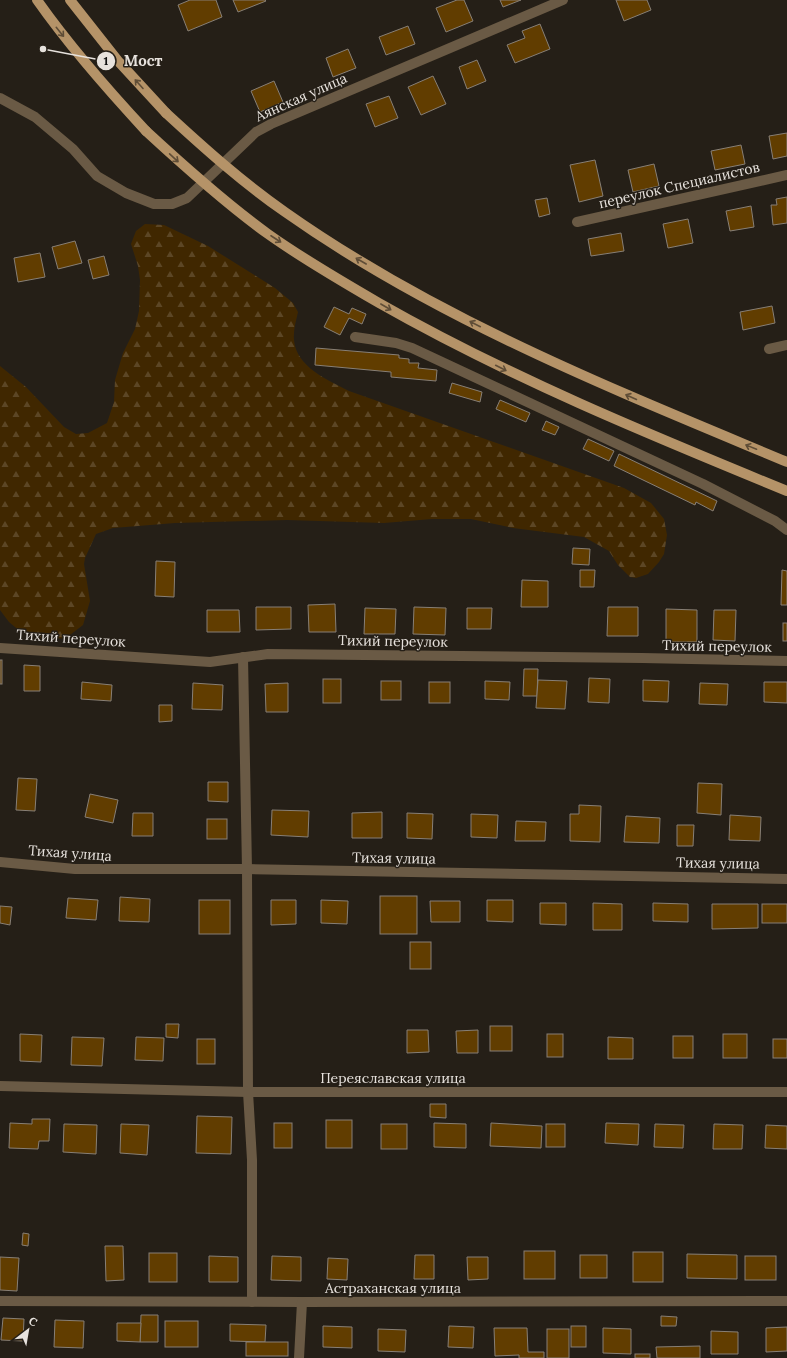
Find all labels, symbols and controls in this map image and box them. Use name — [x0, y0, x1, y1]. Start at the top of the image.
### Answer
one-way arrow — [56, 26, 64, 37]
callout: Мост — [96, 47, 170, 74]
text: Мост — [124, 51, 162, 70]
text: 1 — [104, 53, 109, 68]
street label: Аянская улица — [251, 69, 350, 126]
one-way arrow — [135, 79, 144, 89]
one-way arrow — [169, 153, 179, 162]
street label: переулок Специалистов — [597, 158, 761, 212]
one-way arrow — [270, 235, 281, 243]
one-way arrow — [355, 257, 367, 265]
one-way arrow — [380, 303, 392, 311]
one-way arrow — [470, 320, 482, 327]
one-way arrow — [495, 365, 507, 372]
one-way arrow — [625, 393, 637, 400]
one-way arrow — [745, 443, 757, 450]
street label: Тихий переулок — [16, 625, 127, 651]
street label: Тихий переулок — [338, 631, 448, 651]
street label: Тихий переулок — [662, 636, 772, 656]
street label: Тихая улица — [28, 841, 112, 865]
street label: Тихая улица — [352, 848, 436, 868]
street label: Тихая улица — [676, 853, 760, 873]
street label: Переяславская улица — [320, 1069, 466, 1087]
street label: Астраханская улица — [324, 1279, 461, 1297]
north arrow — [8, 1310, 48, 1350]
text: С — [26, 1313, 40, 1330]

